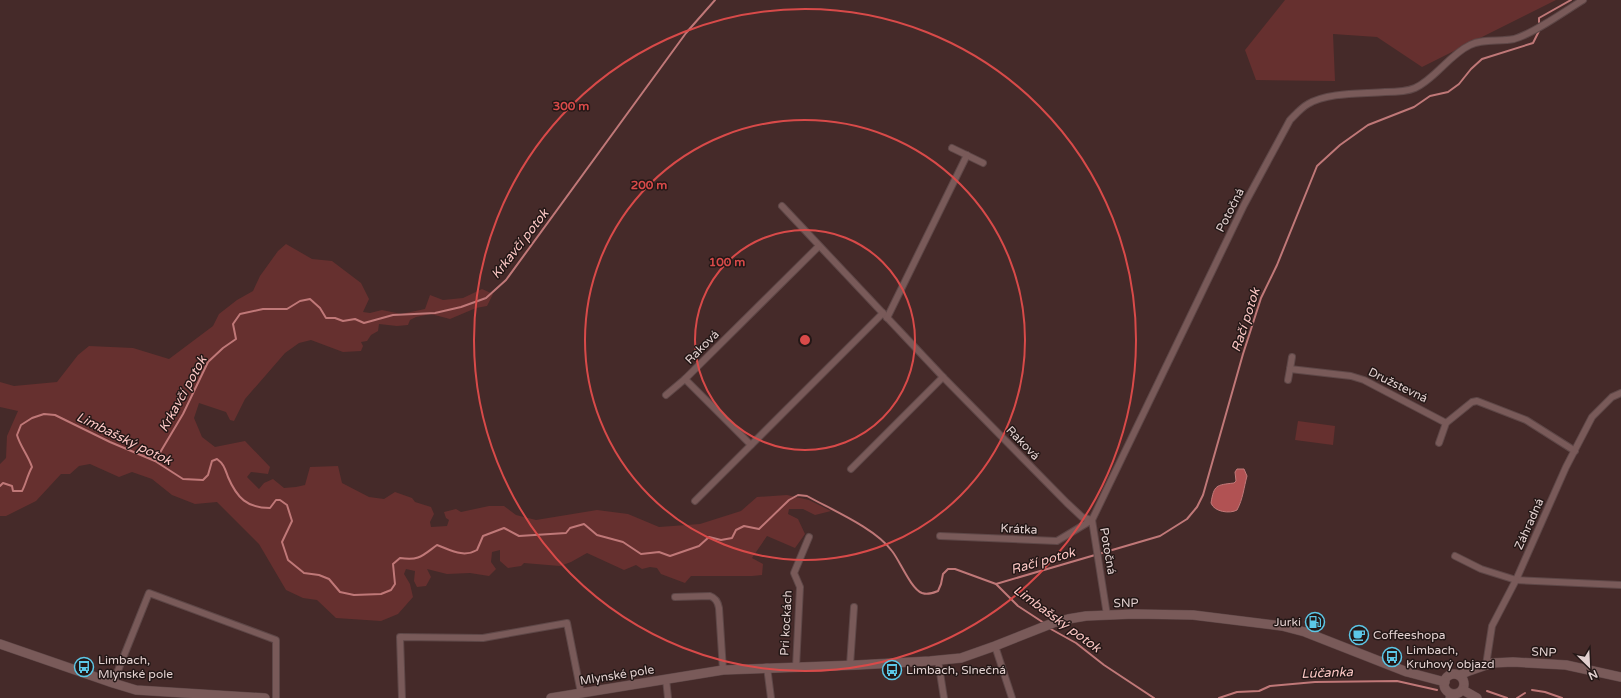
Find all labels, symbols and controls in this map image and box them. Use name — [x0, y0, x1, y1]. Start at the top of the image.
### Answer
text: 300 m — [553, 99, 589, 113]
text: 200 m — [631, 178, 667, 192]
street label: Potočná — [1213, 186, 1247, 234]
water label: Krkavčí potok — [488, 205, 553, 282]
text: 100 m — [709, 255, 745, 269]
water label: Račí potok — [1228, 285, 1264, 354]
street label: Raková — [682, 327, 722, 367]
centre of rings — [798, 333, 812, 347]
water label: Krkavčí potok — [156, 353, 211, 435]
street label: Družstevná — [1366, 365, 1430, 405]
water label: Limbašský potok — [74, 409, 175, 469]
street label: Raková — [1003, 423, 1043, 463]
street label: Záhradná — [1511, 496, 1547, 552]
street label: Krátka — [1000, 521, 1038, 537]
street label: Potočná — [1097, 526, 1119, 576]
water label: Račí potok — [1009, 544, 1078, 578]
water label: Limbašský potok — [1010, 582, 1105, 657]
street label: Pri kockách — [777, 590, 795, 656]
street label: SNP — [1113, 596, 1139, 610]
fuel station icon: Jurki — [1304, 611, 1326, 633]
place label: Jurki — [1274, 615, 1301, 629]
cafe icon: Coffeeshopa — [1348, 624, 1370, 646]
place label: Coffeeshopa — [1373, 628, 1446, 642]
place label: Limbach, Kruhový objazd — [1406, 643, 1495, 671]
street label: SNP — [1531, 645, 1557, 659]
bus stop icon: Limbach, Kruhový objazd — [1381, 646, 1403, 668]
north arrow — [1569, 646, 1609, 686]
place label: Limbach, Mlynské pole — [98, 653, 173, 681]
bus stop icon: Limbach, Mlynské pole — [73, 656, 95, 678]
bus stop icon: Limbach, Slnečná — [881, 659, 903, 681]
street label: Mlynské pole — [579, 662, 655, 688]
place label: Limbach, Slnečná — [906, 663, 1006, 677]
water label: Lúčanka — [1301, 664, 1354, 682]
text: N — [1586, 667, 1600, 682]

